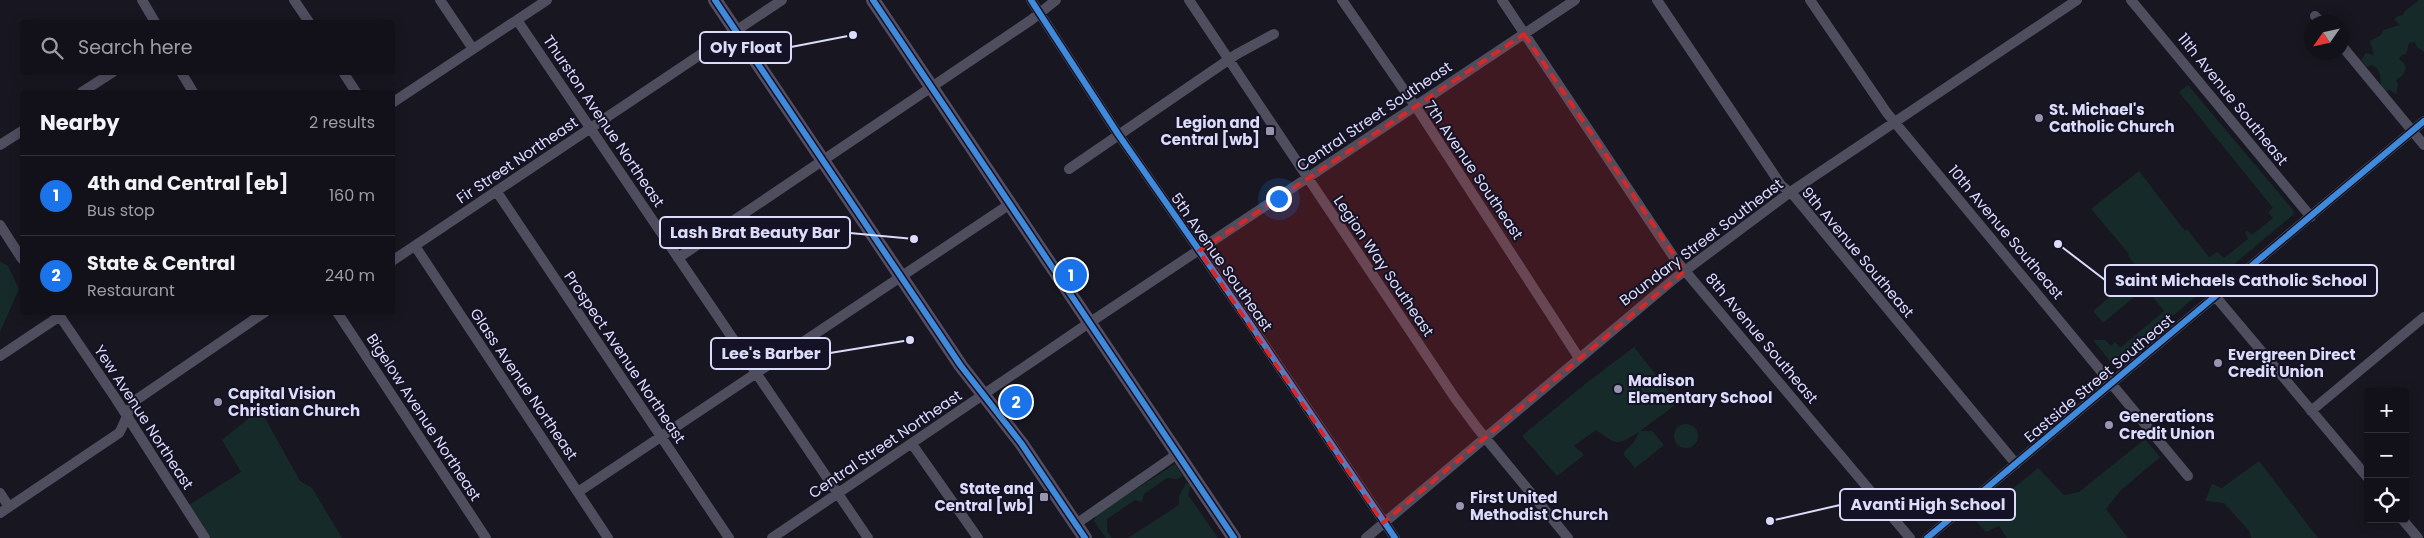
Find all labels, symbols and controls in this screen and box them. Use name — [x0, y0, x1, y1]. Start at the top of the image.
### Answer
north arrow — [2304, 15, 2349, 60]
search box — [20, 20, 395, 75]
street label: 11th Avenue Southeast — [2173, 28, 2293, 170]
street label: Thurston Avenue Northeast — [538, 31, 670, 211]
callout: Oly Float — [700, 32, 791, 63]
icon: search — [38, 34, 66, 62]
text: Search here — [78, 34, 192, 61]
text: Oly Float — [710, 36, 782, 59]
street label: Central Street Southeast — [1292, 56, 1456, 176]
street label: 7th Avenue Southeast — [1420, 96, 1528, 244]
place label: St. Michael's Catholic Church — [2049, 99, 2175, 137]
text: Nearby — [40, 108, 120, 137]
text: 2 results — [309, 111, 375, 134]
street label: Fir Street Northeast — [452, 112, 582, 208]
place label: Legion and Central [wb] — [1160, 112, 1260, 150]
marker: St. Michael's Catholic Church — [2033, 112, 2045, 124]
marker: Legion and Central [wb] — [1264, 125, 1276, 137]
street label: 10th Avenue Southeast — [1944, 160, 2068, 304]
text: 4th and Central [eb] — [87, 170, 288, 197]
street label: Boundary Street Southeast — [1615, 173, 1787, 311]
street label: 9th Avenue Southeast — [1797, 182, 1919, 322]
text: 1 — [53, 184, 59, 207]
text: 160 m — [329, 184, 375, 207]
your location — [1266, 186, 1292, 212]
street label: 5th Avenue Southeast — [1166, 189, 1278, 335]
street label: Legion Way Southeast — [1329, 191, 1439, 341]
text: Bus stop — [87, 199, 155, 222]
callout: Lash Brat Beauty Bar — [660, 217, 850, 248]
text: Lash Brat Beauty Bar — [670, 221, 840, 244]
text: State & Central — [87, 250, 235, 277]
pin: 1 — [1055, 256, 1087, 294]
text: 2 — [51, 264, 61, 287]
text: 240 m — [325, 264, 375, 287]
callout: Saint Michaels Catholic School — [2105, 265, 2377, 296]
street label: Prospect Avenue Northeast — [559, 267, 691, 447]
street label: 8th Avenue Southeast — [1701, 268, 1823, 408]
text: Saint Michaels Catholic School — [2115, 269, 2367, 292]
text: Restaurant — [87, 279, 175, 302]
street label: Glass Avenue Northeast — [465, 304, 583, 464]
street label: Eastside Street Southeast — [2020, 309, 2178, 447]
street label: Bigelow Avenue Northeast — [362, 329, 486, 505]
callout: Lee's Barber — [711, 338, 830, 369]
street label: Yew Avenue Northeast — [89, 341, 199, 493]
text: Lee's Barber — [721, 342, 821, 365]
place label: Evergreen Direct Credit Union — [2228, 344, 2356, 382]
marker: Evergreen Direct Credit Union — [2212, 357, 2224, 369]
place label: Madison Elementary School — [1628, 370, 1772, 408]
place label: Capital Vision Christian Church — [228, 383, 360, 421]
pin: 2 — [1000, 383, 1032, 421]
marker: Madison Elementary School — [1612, 383, 1624, 395]
street label: Central Street Northeast — [804, 385, 966, 503]
map controls — [2364, 388, 2409, 523]
button: + — [2364, 388, 2409, 433]
marker: Capital Vision Christian Church — [212, 396, 224, 408]
place label: Generations Credit Union — [2119, 406, 2215, 444]
marker: Generations Credit Union — [2103, 419, 2115, 431]
button: − — [2364, 433, 2409, 478]
place label: State and Central [wb] — [934, 478, 1034, 516]
button: locate — [2364, 478, 2409, 523]
place label: First United Methodist Church — [1470, 487, 1608, 525]
callout: Avanti High School — [1840, 489, 2015, 520]
marker: State and Central [wb] — [1038, 491, 1050, 503]
text: Avanti High School — [1851, 493, 2005, 516]
marker: First United Methodist Church — [1454, 500, 1466, 512]

